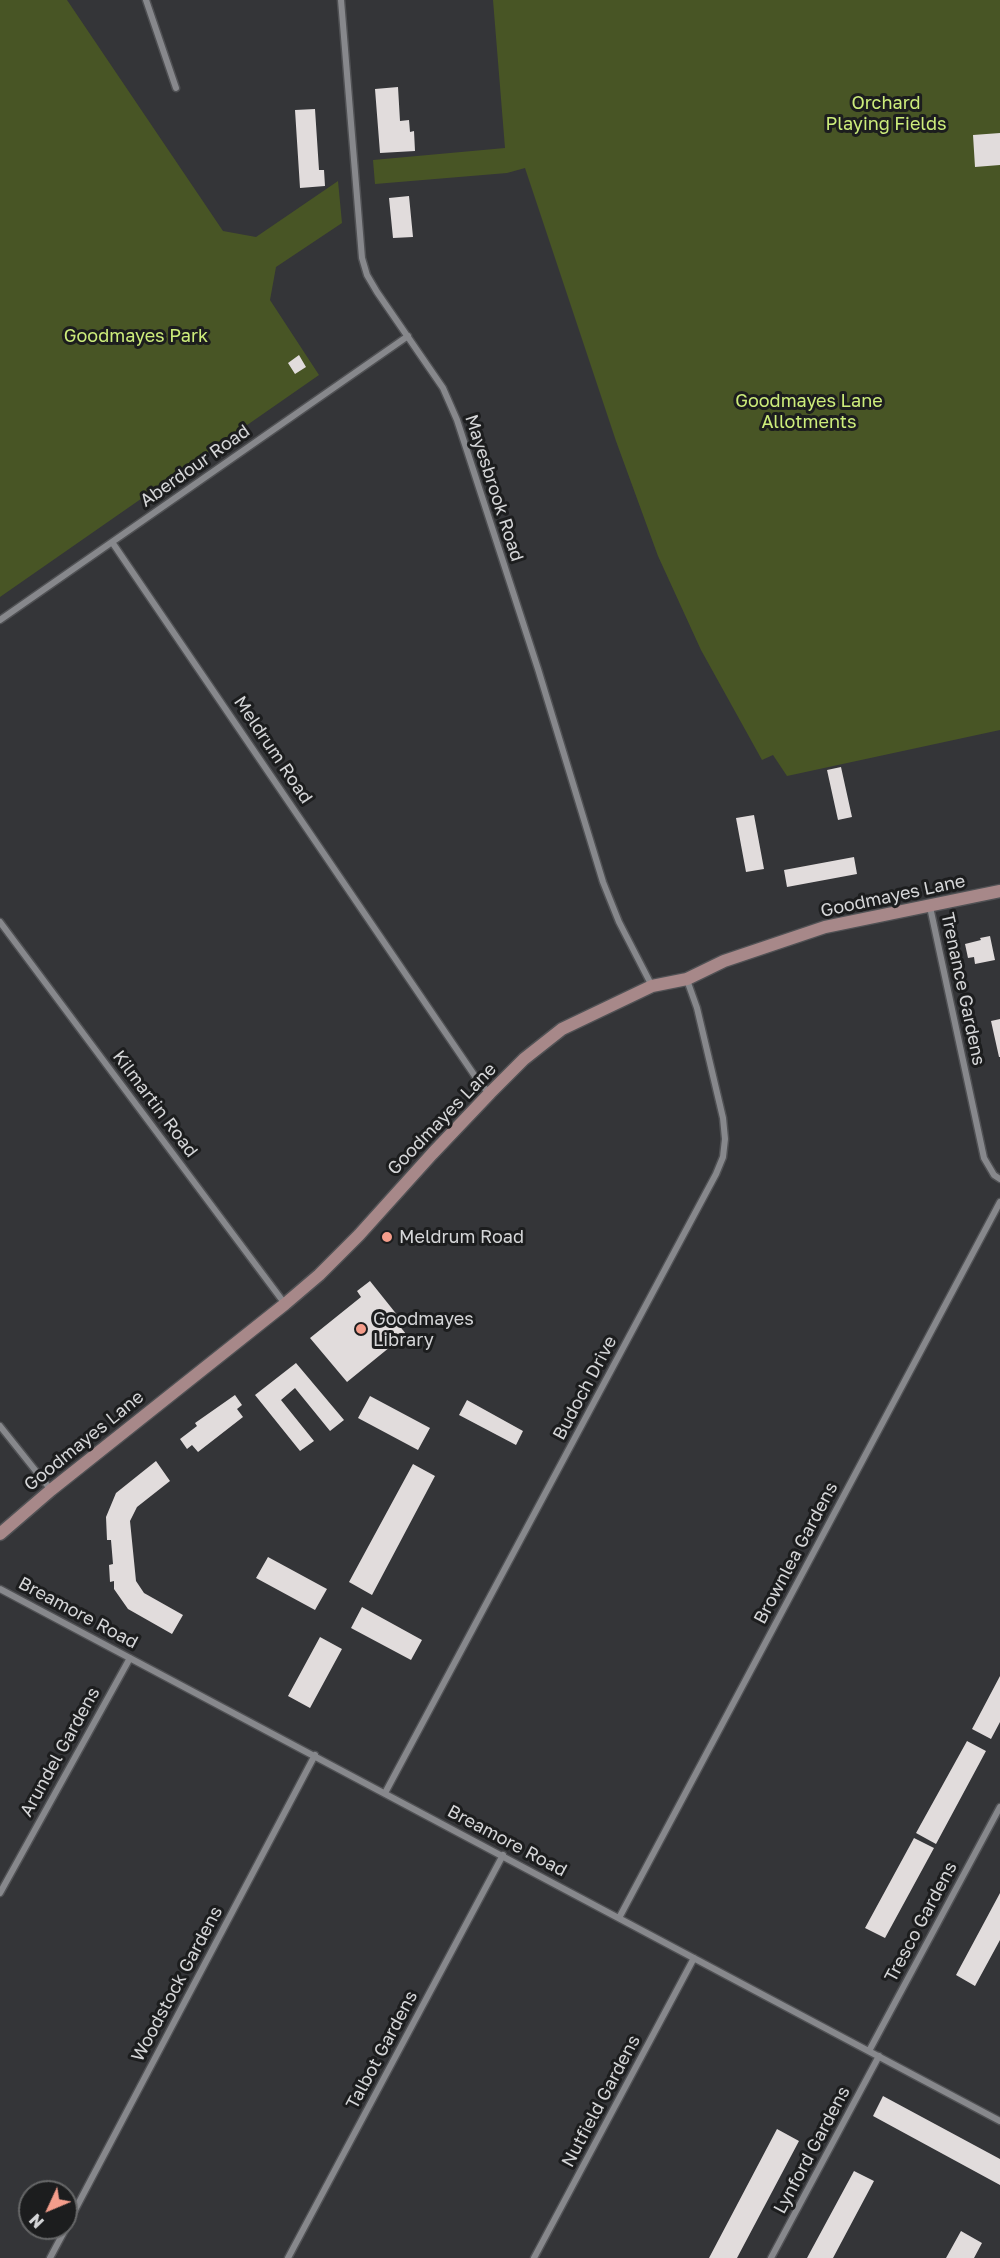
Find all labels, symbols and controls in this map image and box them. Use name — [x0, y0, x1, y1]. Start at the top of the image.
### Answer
park label: Orchard Playing Fields — [825, 92, 947, 134]
park label: Goodmayes Park — [64, 325, 208, 347]
park label: Goodmayes Lane Allotments — [735, 390, 883, 432]
street label: Mayesbrook Road — [460, 412, 528, 564]
street label: Aberdour Road — [136, 420, 254, 512]
street label: Meldrum Road — [229, 692, 317, 808]
street label: Goodmayes Lane — [819, 870, 967, 922]
street label: Trenance Gardens — [936, 911, 990, 1067]
street label: Kilmartin Road — [108, 1046, 202, 1162]
street label: Goodmayes Lane — [383, 1058, 501, 1180]
place label: Meldrum Road — [399, 1226, 524, 1248]
marker: Meldrum Road — [380, 1230, 394, 1244]
place label: Goodmayes Library — [373, 1308, 474, 1350]
marker: Goodmayes Library — [354, 1322, 368, 1336]
street label: Budoch Drive — [549, 1332, 621, 1444]
street label: Goodmayes Lane — [20, 1386, 148, 1496]
street label: Brownlea Gardens — [749, 1478, 843, 1628]
street label: Breamore Road — [15, 1572, 141, 1654]
street label: Arundel Gardens — [15, 1684, 105, 1820]
street label: Breamore Road — [444, 1800, 570, 1882]
street label: Tresco Gardens — [880, 1858, 962, 1986]
street label: Woodstock Gardens — [127, 1903, 227, 2065]
street label: Talbot Gardens — [342, 1987, 422, 2113]
street label: Nutfield Gardens — [557, 2031, 645, 2171]
street label: Lynford Gardens — [769, 2083, 855, 2217]
north arrow — [18, 2180, 78, 2240]
text: N — [25, 2210, 48, 2232]

